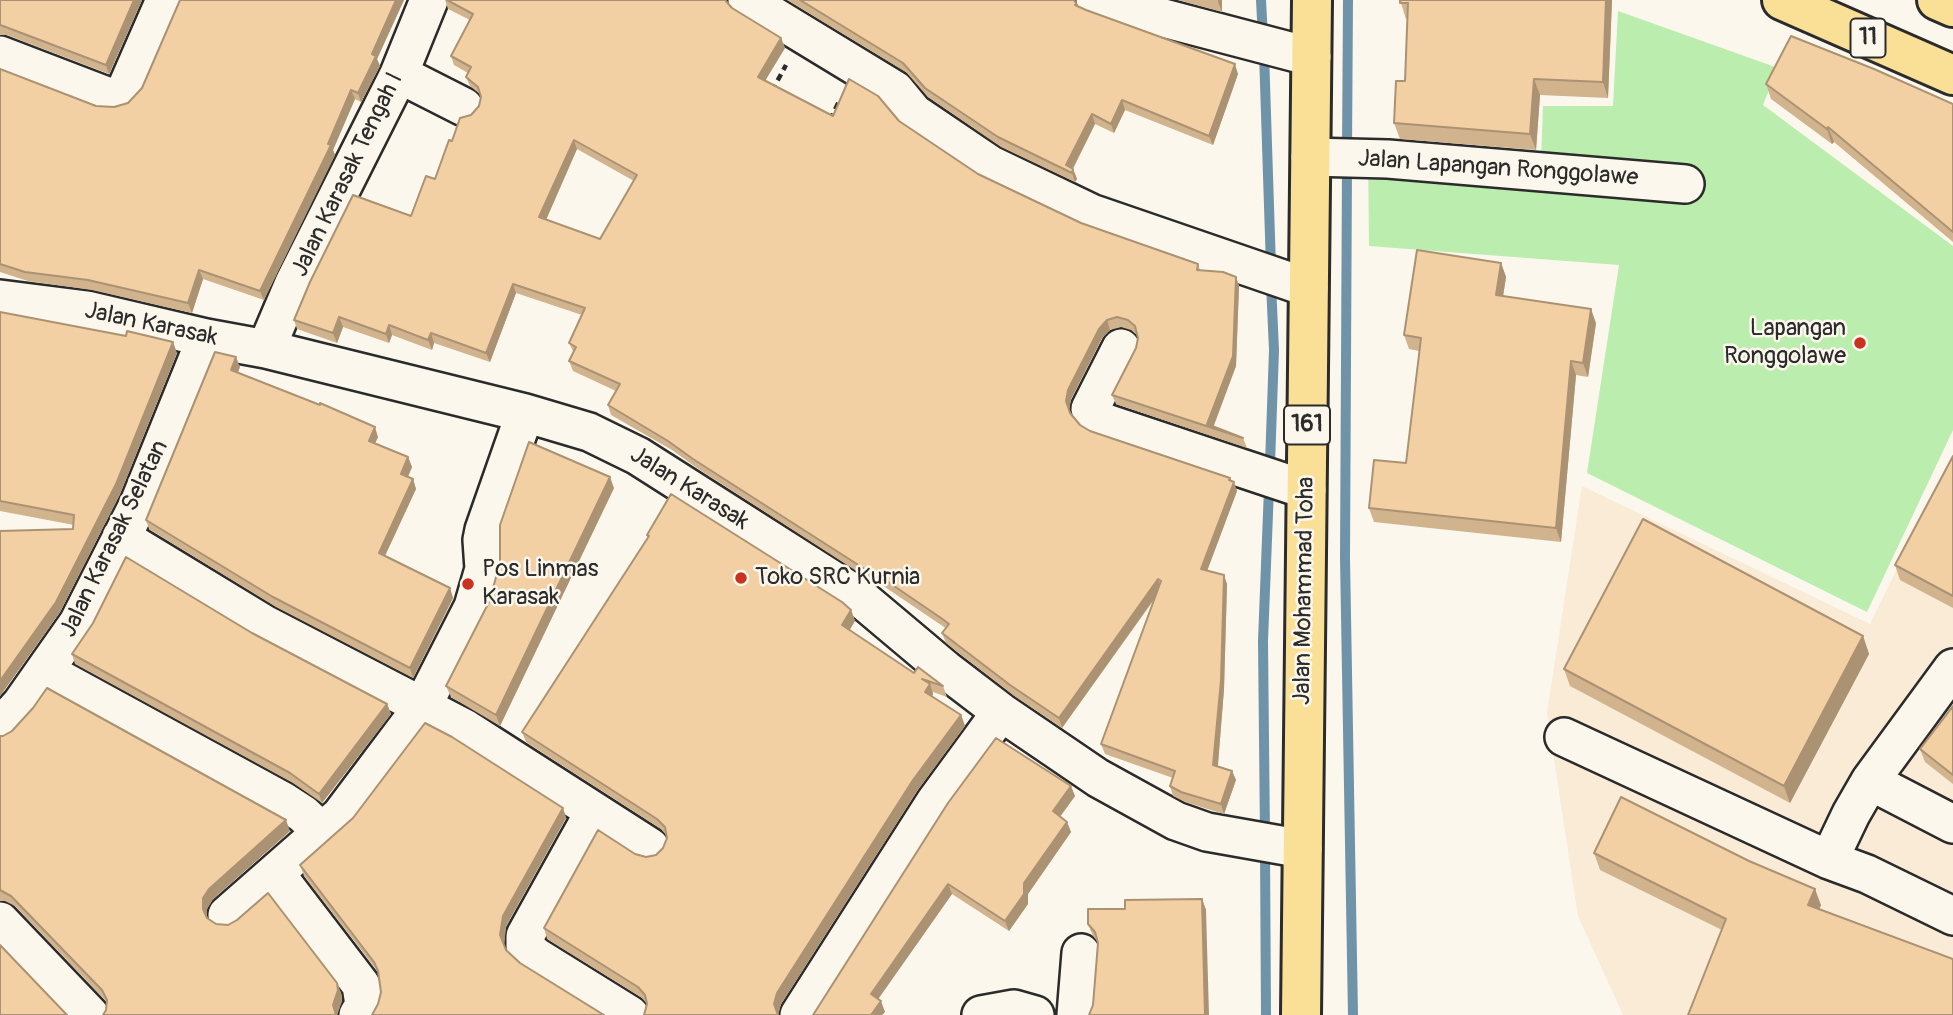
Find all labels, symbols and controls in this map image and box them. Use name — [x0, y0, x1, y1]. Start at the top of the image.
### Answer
road number: 11 — [1850, 19, 1885, 58]
street label: Jalan Karasak Tengah I — [286, 68, 410, 282]
street label: Jalan Lapangan Ronggolawe — [1357, 145, 1639, 193]
street label: Jalan Karasak — [82, 297, 220, 353]
place label: Lapangan Ronggolawe — [1724, 315, 1846, 371]
marker: Lapangan Ronggolawe — [1852, 335, 1868, 351]
road number: 161 — [1284, 406, 1330, 444]
street label: Jalan Karasak Selatan — [55, 436, 175, 642]
street label: Jalan Karasak — [624, 441, 754, 537]
street label: Jalan Mohammad Toha — [1289, 477, 1321, 705]
place label: Pos Linmas Karasak — [482, 556, 598, 612]
place label: Toko SRC Kurnia — [755, 564, 920, 592]
marker: Toko SRC Kurnia — [733, 570, 749, 586]
marker: Pos Linmas Karasak — [460, 576, 476, 592]

